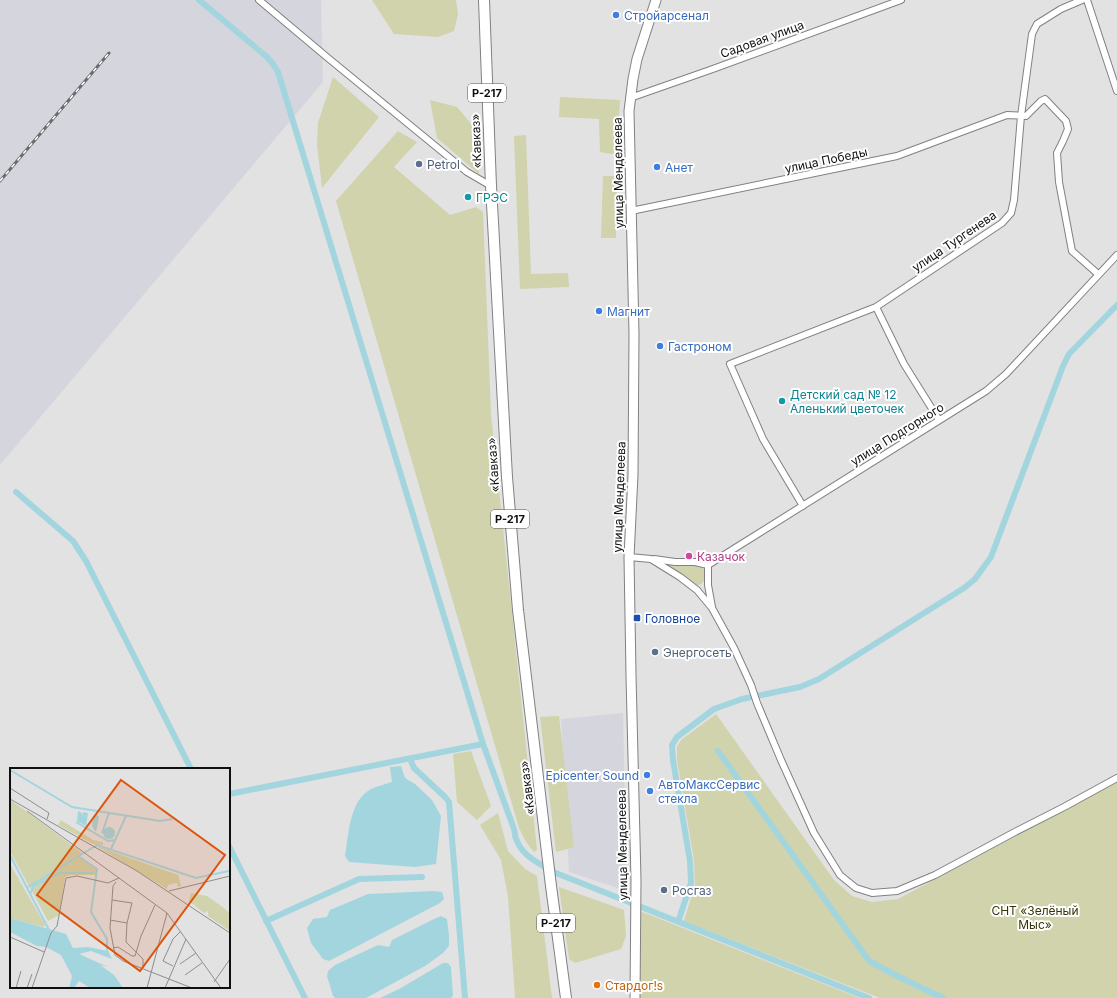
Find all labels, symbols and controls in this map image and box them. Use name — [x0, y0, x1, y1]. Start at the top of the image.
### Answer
place label: Стройарсенал — [624, 8, 709, 23]
marker: Стройарсенал — [611, 10, 621, 20]
street label: Садовая улица — [718, 17, 806, 61]
road number: Р-217 — [468, 84, 506, 102]
street label: «Кавказ» — [468, 113, 484, 169]
street label: улица Менделеева — [610, 117, 626, 229]
street label: улица Победы — [783, 144, 869, 176]
place label: Petrol — [427, 157, 460, 172]
marker: Petrol — [414, 159, 424, 169]
place label: Анет — [665, 160, 693, 175]
marker: Анет — [652, 162, 662, 172]
place label: ГРЭС — [476, 190, 508, 205]
marker: ГРЭС — [463, 192, 473, 202]
street label: улица Тургенева — [909, 207, 999, 275]
place label: Магнит — [607, 304, 650, 319]
marker: Магнит — [594, 306, 604, 316]
place label: Гастроном — [668, 339, 732, 354]
marker: Гастроном — [655, 341, 665, 351]
place label: Детский сад № 12 Аленький цветочек — [790, 387, 905, 416]
marker: Детский сад № 12 Аленький цветочек — [777, 396, 787, 406]
street label: улица Подгорного — [848, 399, 946, 469]
street label: «Кавказ» — [484, 437, 502, 493]
street label: улица Менделеева — [610, 441, 628, 553]
road number: Р-217 — [491, 510, 529, 528]
place label: Казачок — [697, 549, 746, 564]
marker: Казачок — [684, 551, 694, 561]
place label: Головное — [645, 611, 700, 626]
marker: Головное — [632, 613, 642, 623]
place label: Энергосеть — [663, 645, 732, 660]
marker: Энергосеть — [650, 647, 660, 657]
street label: «Кавказ» — [516, 760, 538, 816]
inset map — [10, 768, 230, 988]
place label: Epicenter Sound — [545, 768, 639, 783]
marker: Epicenter Sound — [642, 770, 652, 780]
place label: АвтоМаксСервис стекла — [658, 777, 760, 806]
marker: АвтоМаксСервис стекла — [645, 786, 655, 796]
street label: улица Менделеева — [614, 789, 630, 901]
place label: Росгаз — [672, 883, 712, 898]
marker: Росгаз — [659, 885, 669, 895]
park label: СНТ «Зелёный Мыс» — [991, 903, 1079, 932]
road number: Р-217 — [537, 914, 575, 932]
place label: Стардог!s — [605, 978, 663, 993]
marker: Стардог!s — [592, 980, 602, 990]

